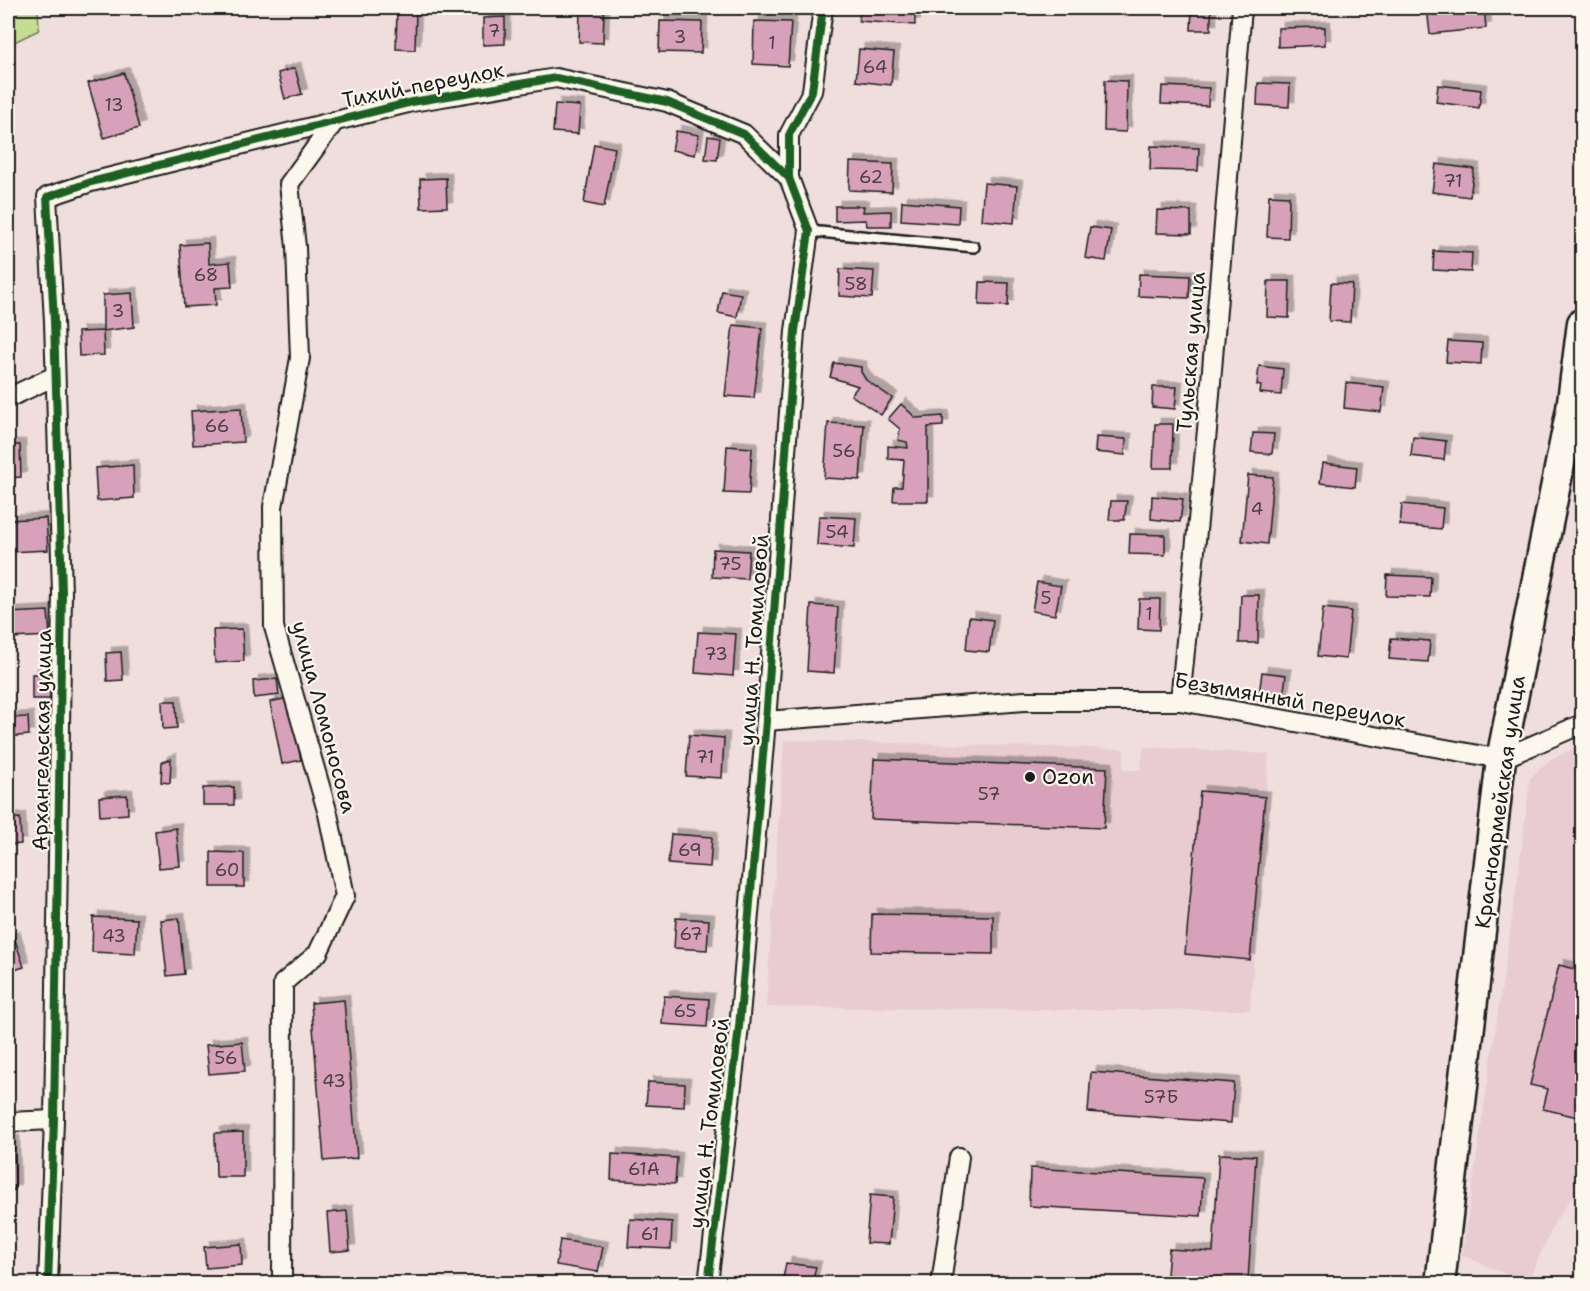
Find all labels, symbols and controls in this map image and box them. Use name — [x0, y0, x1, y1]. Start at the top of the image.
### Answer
house number: 7 — [488, 19, 500, 43]
house number: 3 — [674, 25, 686, 49]
house number: 1 — [768, 31, 776, 55]
house number: 64 — [863, 55, 887, 79]
street label: Тихий переулок — [340, 56, 506, 114]
house number: 13 — [104, 93, 124, 117]
house number: 62 — [859, 165, 883, 189]
house number: 71 — [1443, 169, 1463, 193]
house number: 68 — [194, 263, 218, 287]
street label: Тульская улица — [1170, 270, 1212, 434]
house number: 58 — [844, 272, 868, 296]
house number: 3 — [112, 299, 124, 323]
house number: 66 — [205, 414, 229, 438]
house number: 56 — [832, 439, 856, 463]
house number: 4 — [1251, 497, 1263, 521]
house number: 54 — [825, 520, 849, 544]
street label: улица Н. Томиловой — [733, 533, 775, 747]
house number: 75 — [719, 552, 741, 576]
house number: 5 — [1040, 586, 1052, 610]
house number: 1 — [1145, 602, 1153, 626]
street label: улица Ломоносова — [285, 618, 363, 816]
street label: Архангельская улица — [26, 629, 58, 851]
house number: 73 — [704, 642, 728, 666]
street label: Безымянный переулок — [1172, 666, 1408, 734]
street label: Красноармейская улица — [1468, 674, 1532, 930]
house number: 71 — [695, 745, 715, 769]
place label: Ozon — [1042, 763, 1094, 791]
marker: Ozon — [1023, 770, 1037, 784]
house number: 57 — [978, 782, 1000, 806]
house number: 69 — [678, 838, 702, 862]
house number: 60 — [215, 858, 239, 882]
house number: 67 — [679, 922, 703, 946]
house number: 43 — [102, 924, 126, 948]
house number: 65 — [674, 999, 696, 1023]
street label: улица Н. Томиловой — [682, 1016, 736, 1230]
house number: 56 — [214, 1046, 238, 1070]
house number: 43 — [322, 1069, 346, 1093]
house number: 57Б — [1144, 1085, 1178, 1109]
house number: 61А — [628, 1157, 660, 1181]
house number: 61 — [641, 1222, 659, 1246]

